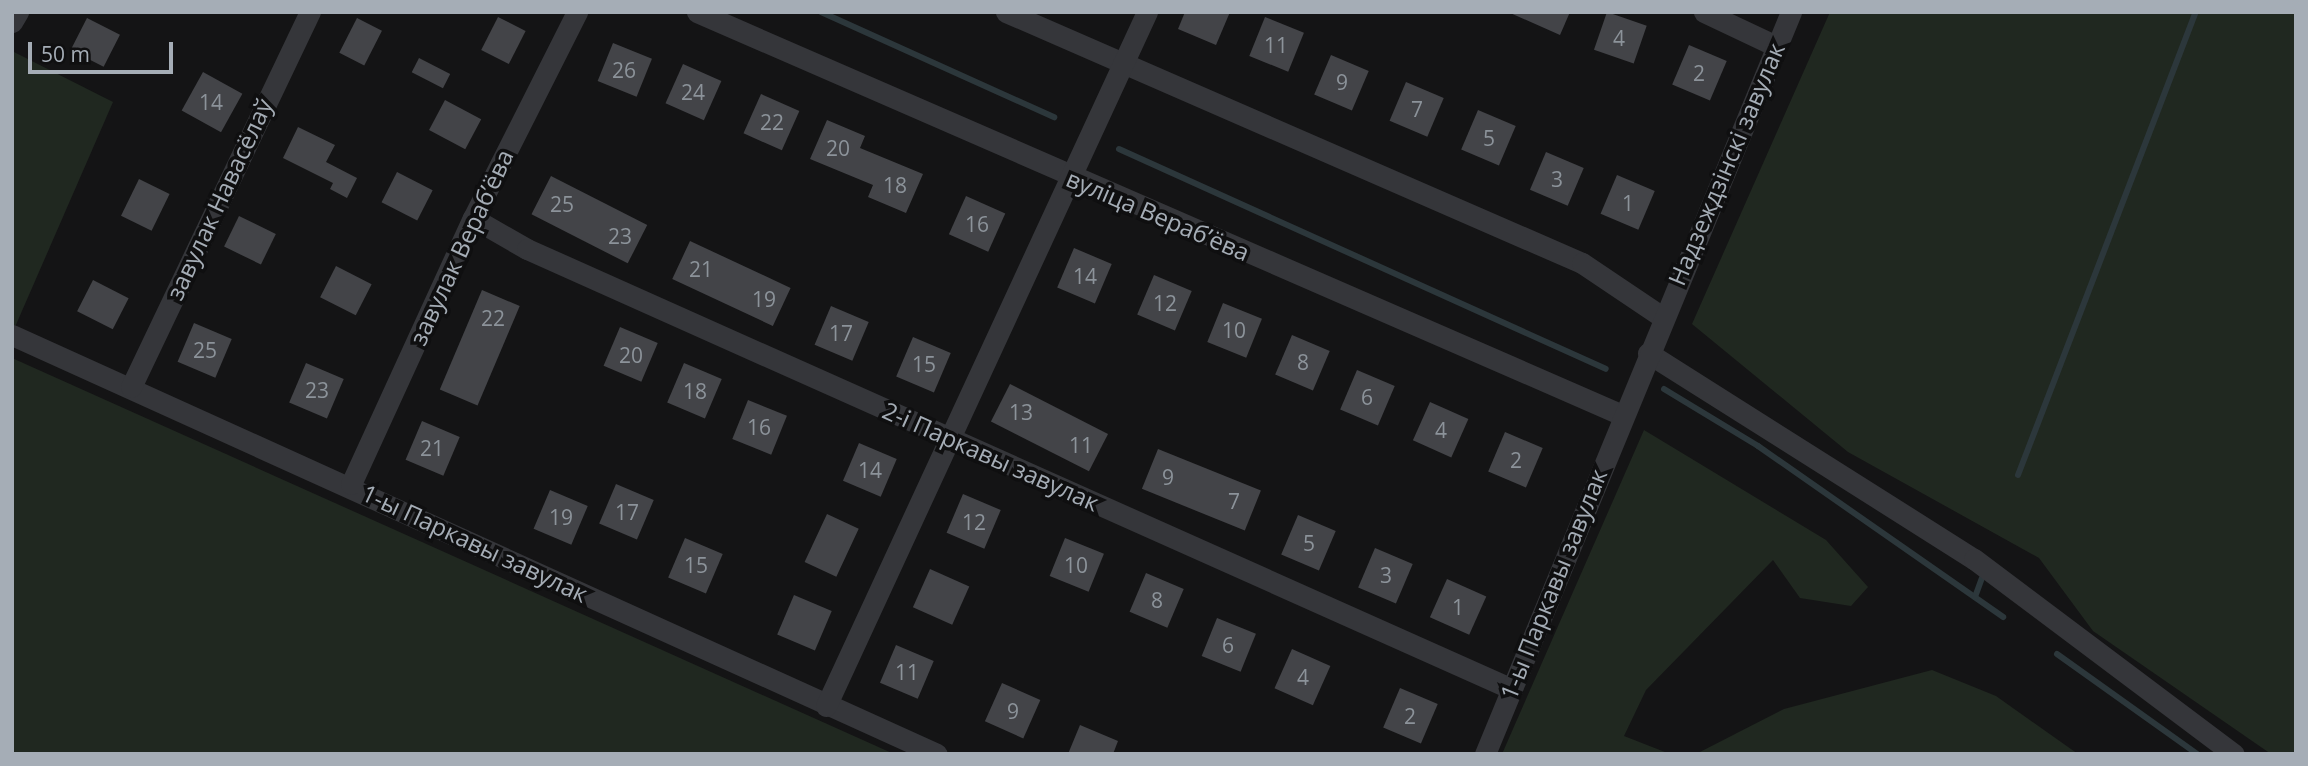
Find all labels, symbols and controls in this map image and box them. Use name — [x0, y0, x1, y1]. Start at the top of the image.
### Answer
house number: 4 — [1613, 25, 1625, 51]
scale bar — [32, 28, 177, 72]
house number: 11 — [1264, 32, 1288, 58]
street label: Надзеждзінскі завулак — [1662, 38, 1790, 290]
text: 50 m — [41, 40, 90, 68]
house number: 26 — [612, 57, 636, 83]
house number: 2 — [1693, 60, 1705, 86]
house number: 9 — [1336, 69, 1348, 95]
house number: 24 — [681, 79, 705, 105]
house number: 14 — [199, 89, 223, 115]
street label: завулак Навасёлаў — [160, 94, 278, 304]
house number: 7 — [1411, 96, 1423, 122]
house number: 22 — [760, 109, 784, 135]
house number: 5 — [1483, 125, 1495, 151]
house number: 20 — [826, 135, 850, 161]
street label: завулак Верабʼёва — [403, 145, 519, 349]
street label: вуліца Верабʼёва — [1062, 163, 1254, 267]
house number: 3 — [1551, 166, 1563, 192]
house number: 18 — [883, 172, 907, 198]
house number: 1 — [1622, 190, 1634, 216]
house number: 25 — [550, 191, 574, 217]
house number: 16 — [965, 211, 989, 237]
house number: 23 — [608, 223, 632, 249]
house number: 21 — [689, 256, 713, 282]
house number: 14 — [1073, 263, 1097, 289]
house number: 19 — [752, 286, 776, 312]
house number: 12 — [1153, 290, 1177, 316]
house number: 22 — [481, 305, 505, 331]
house number: 10 — [1222, 317, 1246, 343]
house number: 17 — [829, 320, 853, 346]
house number: 25 — [193, 337, 217, 363]
house number: 20 — [619, 342, 643, 368]
house number: 8 — [1297, 349, 1309, 375]
house number: 15 — [912, 351, 936, 377]
house number: 23 — [305, 377, 329, 403]
house number: 18 — [683, 378, 707, 404]
house number: 6 — [1361, 384, 1373, 410]
street label: 2-і Паркавы завулак — [878, 395, 1104, 517]
house number: 13 — [1009, 399, 1033, 425]
house number: 16 — [747, 414, 771, 440]
house number: 4 — [1435, 417, 1447, 443]
house number: 11 — [1069, 432, 1093, 458]
house number: 21 — [420, 435, 444, 461]
house number: 2 — [1510, 447, 1522, 473]
house number: 14 — [858, 457, 882, 483]
house number: 9 — [1162, 464, 1174, 490]
street label: 1-ы Паркавы завулак — [1494, 465, 1612, 703]
street label: 1-ы Паркавы завулак — [357, 478, 593, 608]
house number: 7 — [1228, 488, 1240, 514]
house number: 17 — [615, 499, 639, 525]
house number: 19 — [549, 504, 573, 530]
house number: 12 — [962, 509, 986, 535]
house number: 5 — [1303, 530, 1315, 556]
house number: 15 — [684, 552, 708, 578]
house number: 10 — [1064, 552, 1088, 578]
house number: 3 — [1380, 562, 1392, 588]
house number: 8 — [1151, 587, 1163, 613]
house number: 1 — [1452, 594, 1464, 620]
house number: 6 — [1222, 632, 1234, 658]
house number: 11 — [895, 659, 919, 685]
house number: 4 — [1297, 664, 1309, 690]
house number: 9 — [1007, 698, 1019, 724]
house number: 2 — [1404, 703, 1416, 729]

